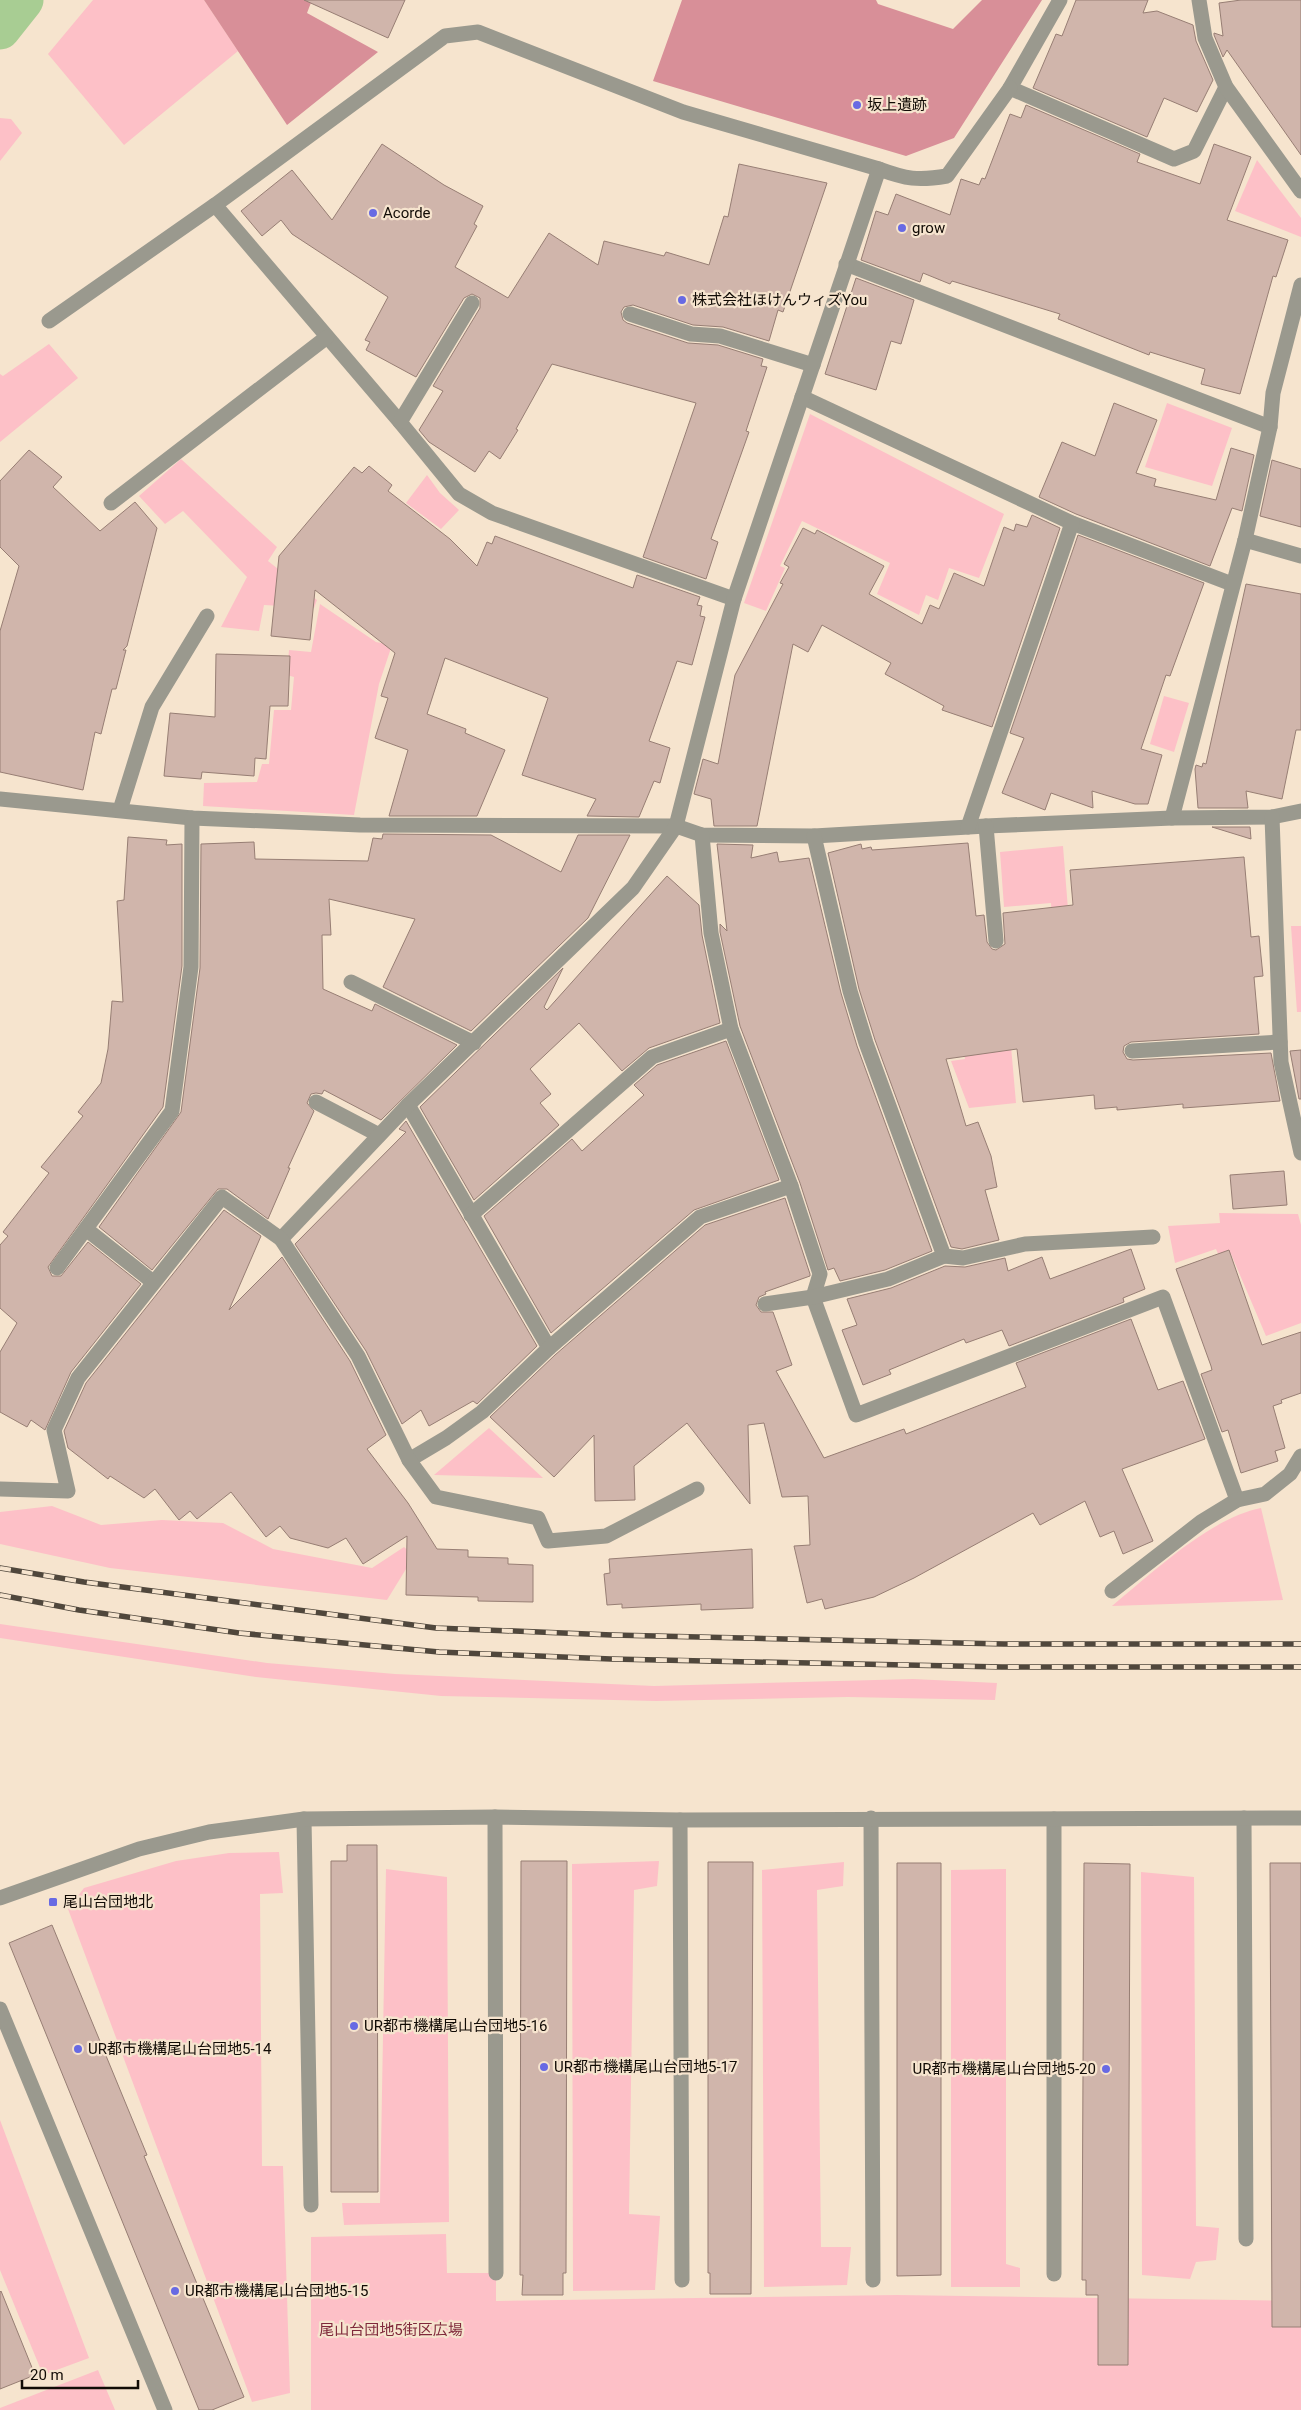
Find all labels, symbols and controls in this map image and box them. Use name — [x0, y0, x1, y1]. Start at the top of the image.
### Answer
place label: 坂上遺跡 — [867, 96, 927, 114]
marker: 坂上遺跡 — [851, 99, 863, 111]
place label: Acorde — [383, 204, 431, 222]
marker: Acorde — [367, 207, 379, 219]
place label: grow — [912, 219, 945, 237]
marker: grow — [896, 222, 908, 234]
place label: 株式会社ほけんウィズYou — [692, 291, 867, 309]
marker: 株式会社ほけんウィズYou — [676, 294, 688, 306]
place label: 尾山台団地北 — [63, 1893, 153, 1911]
marker: 尾山台団地北 — [47, 1896, 59, 1908]
place label: UR都市機構尾山台団地5-16 — [364, 2017, 547, 2035]
marker: UR都市機構尾山台団地5-16 — [348, 2020, 360, 2032]
place label: UR都市機構尾山台団地5-14 — [88, 2040, 272, 2058]
marker: UR都市機構尾山台団地5-14 — [72, 2043, 84, 2055]
place label: UR都市機構尾山台団地5-17 — [554, 2058, 737, 2076]
place label: UR都市機構尾山台団地5-20 — [913, 2060, 1096, 2078]
marker: UR都市機構尾山台団地5-17 — [538, 2061, 550, 2073]
marker: UR都市機構尾山台団地5-20 — [1100, 2063, 1112, 2075]
place label: UR都市機構尾山台団地5-15 — [185, 2282, 368, 2300]
marker: UR都市機構尾山台団地5-15 — [169, 2285, 181, 2297]
park label: 尾山台団地5街区広場 — [319, 2321, 463, 2339]
scale bar — [22, 2358, 139, 2390]
text: 20 m — [30, 2366, 64, 2384]

